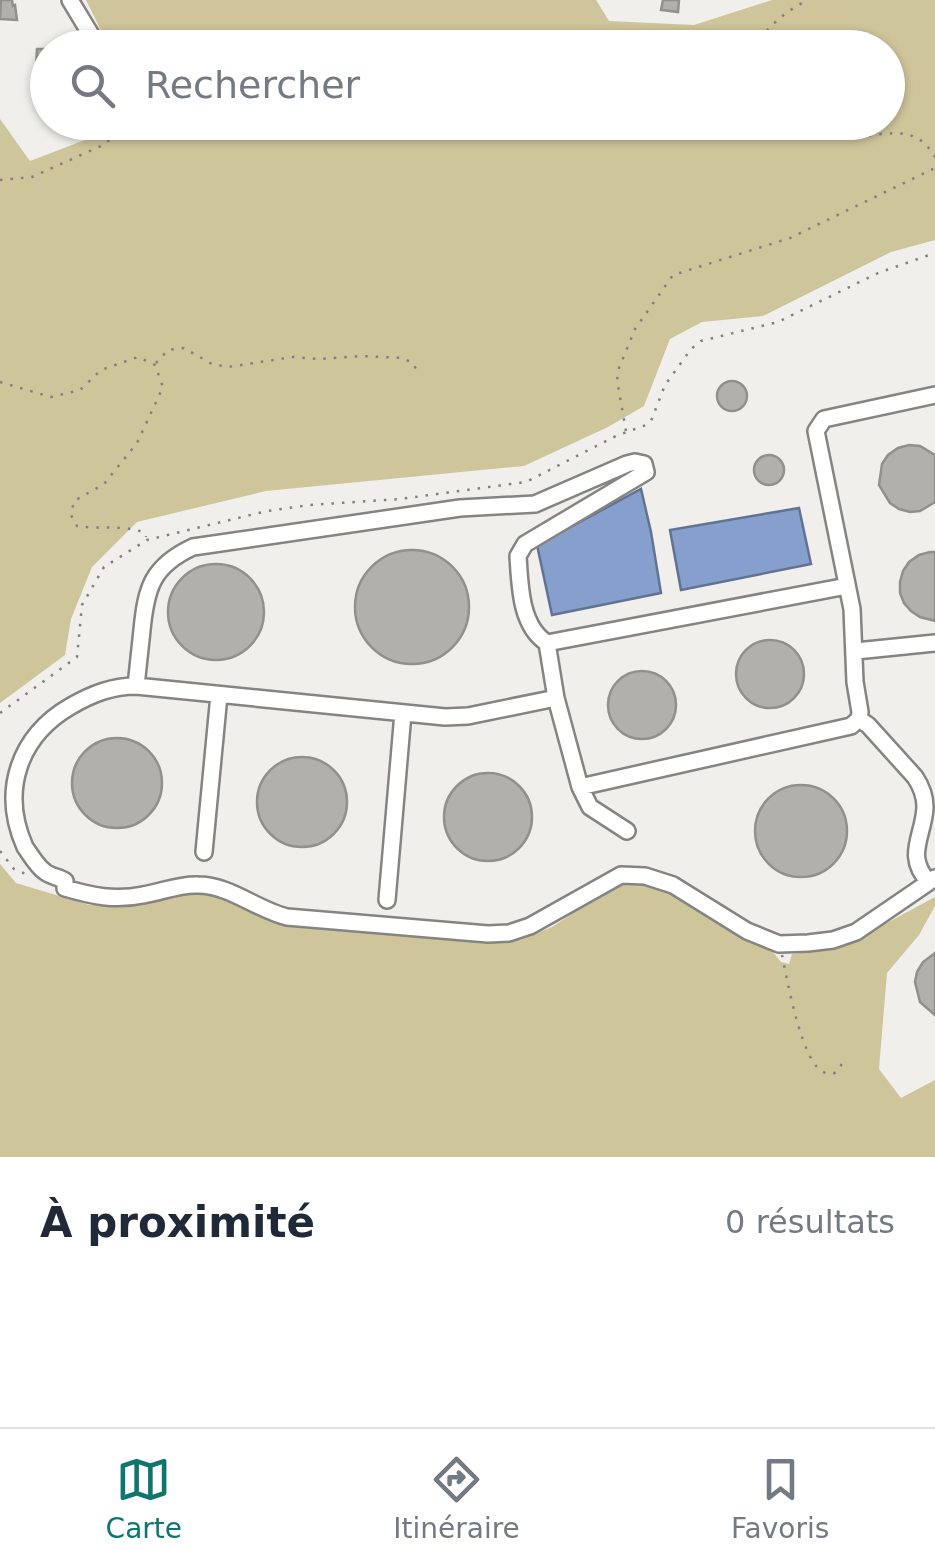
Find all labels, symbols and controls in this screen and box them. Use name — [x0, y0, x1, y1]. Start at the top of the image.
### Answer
search box — [30, 30, 905, 140]
icon: search — [65, 58, 120, 113]
text: Rechercher — [145, 63, 360, 107]
text: À proximité — [40, 1198, 315, 1247]
text: 0 résultats — [725, 1203, 895, 1241]
tab: Carte — [106, 1452, 182, 1545]
tab: Itinéraire — [393, 1452, 520, 1545]
tab: Favoris — [731, 1452, 829, 1545]

